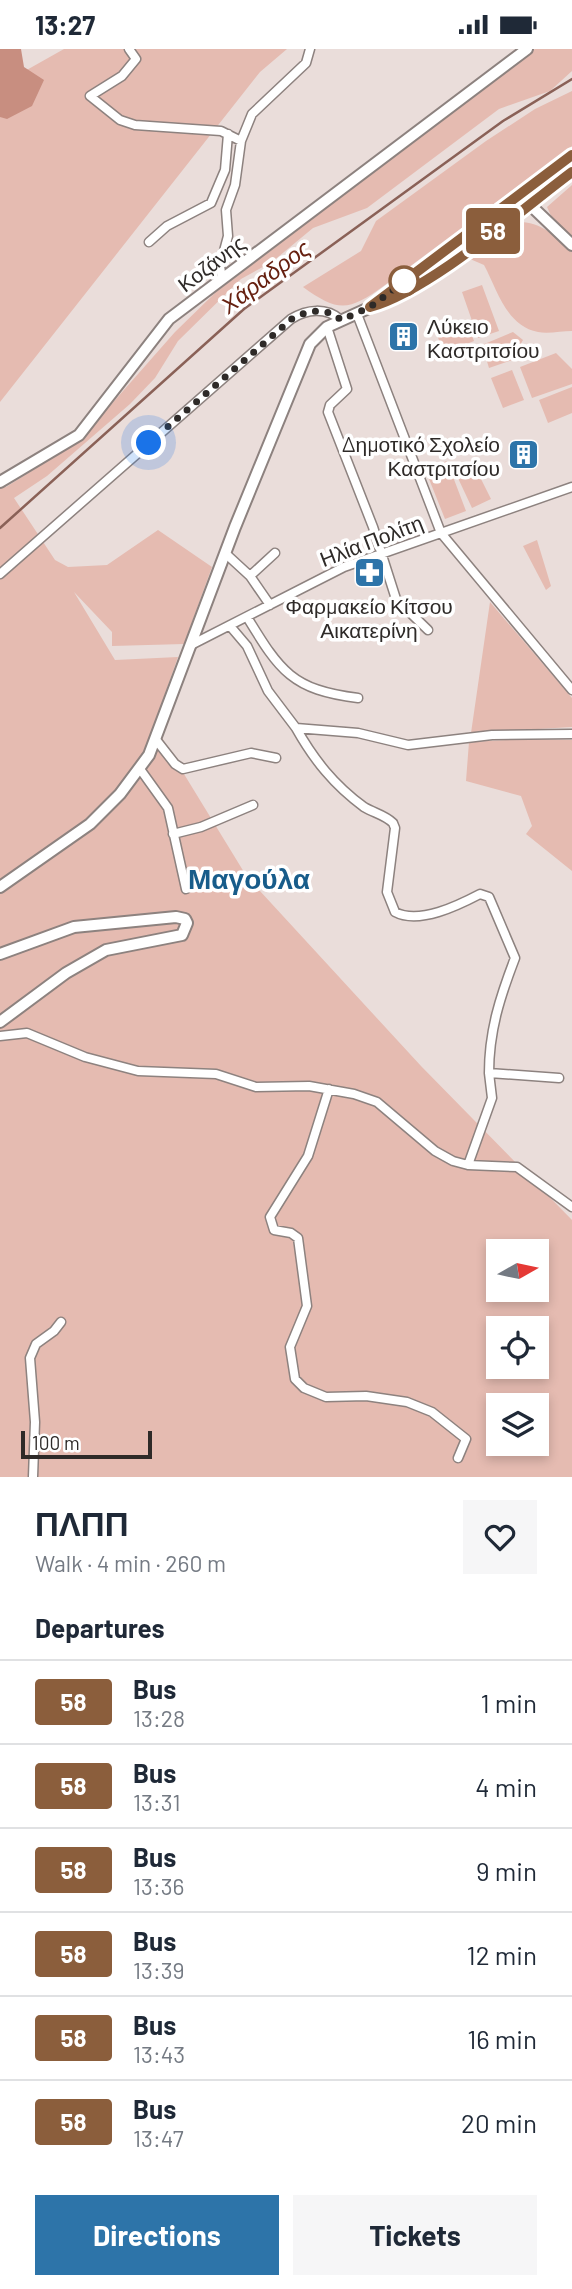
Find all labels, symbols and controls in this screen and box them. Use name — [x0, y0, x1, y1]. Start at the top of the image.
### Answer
text: 13:27 — [35, 9, 95, 40]
line badge: 58 — [462, 208, 524, 254]
text: 58 — [480, 216, 506, 245]
street label: Κοζάνης — [172, 230, 250, 296]
water label: Χάραδρος — [214, 233, 316, 319]
unlabelled marker — [389, 266, 419, 296]
place label: Λύκειο Καστριτσίου — [427, 313, 540, 362]
building icon: Λύκειο Καστριτσίου — [387, 320, 421, 354]
your location — [131, 425, 166, 460]
place label: Δημοτικό Σχολείο Καστριτσίου — [342, 431, 500, 480]
building icon: Δημοτικό Σχολείο Καστριτσίου — [506, 438, 540, 472]
street label: Ηλία Πολίτη — [316, 509, 426, 571]
pharmacy icon: Φαρμακείο Κίτσου Αικατερίνη — [352, 556, 386, 590]
place label: Φαρμακείο Κίτσου Αικατερίνη — [285, 593, 453, 642]
district label: Μαγούλα — [188, 861, 310, 895]
north arrow — [486, 1239, 550, 1302]
map controls — [486, 1239, 549, 1456]
button: locate — [486, 1316, 549, 1379]
button: layers — [486, 1393, 549, 1456]
scale bar — [21, 1428, 152, 1460]
text: 100 m — [32, 1431, 80, 1454]
button: heart — [463, 1500, 537, 1574]
text: ΠΛΠΠ — [35, 1503, 129, 1543]
text: Walk · 4 min · 260 m — [35, 1549, 226, 1577]
text: Departures — [35, 1612, 165, 1643]
text: Bus — [133, 1673, 176, 1704]
text: 58 — [61, 1687, 86, 1716]
text: 1 min — [481, 1687, 537, 1718]
text: 13:28 — [133, 1704, 185, 1732]
text: Bus — [133, 1757, 176, 1788]
text: 58 — [61, 1771, 86, 1800]
text: 4 min — [475, 1771, 537, 1802]
text: 13:31 — [133, 1788, 180, 1816]
text: Bus — [133, 1841, 176, 1872]
text: 58 — [61, 1855, 86, 1884]
text: 9 min — [476, 1855, 537, 1886]
text: 13:36 — [133, 1872, 184, 1900]
text: Bus — [133, 1925, 176, 1956]
text: 58 — [61, 1939, 86, 1968]
text: 12 min — [467, 1939, 537, 1970]
text: 13:39 — [133, 1956, 185, 1984]
text: Bus — [133, 2009, 176, 2040]
text: 58 — [61, 2023, 86, 2052]
text: 16 min — [467, 2023, 537, 2054]
text: 13:43 — [133, 2040, 185, 2068]
text: Bus — [133, 2093, 176, 2124]
text: 58 — [61, 2107, 86, 2136]
text: 20 min — [461, 2107, 537, 2138]
text: 13:47 — [133, 2124, 184, 2152]
button: Directions — [35, 2195, 279, 2275]
button: Tickets — [293, 2195, 537, 2275]

